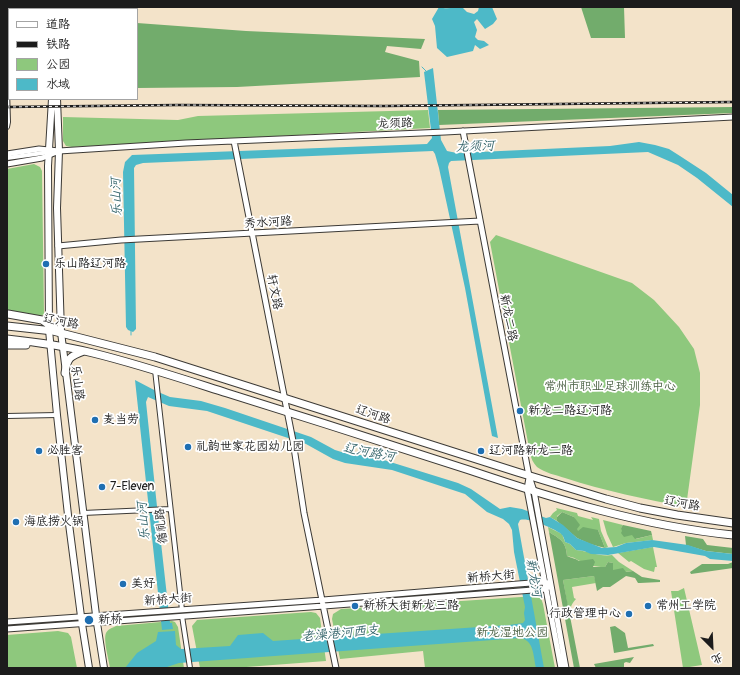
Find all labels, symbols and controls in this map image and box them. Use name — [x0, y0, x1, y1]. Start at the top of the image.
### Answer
legend — [8, 8, 138, 100]
text: 道路 — [46, 17, 70, 32]
text: 铁路 — [46, 37, 70, 52]
text: 公园 — [46, 57, 70, 72]
text: 水域 — [46, 77, 70, 92]
street label: 龙须路 — [377, 116, 413, 132]
water label: 龙须河 — [455, 139, 495, 155]
water label: 乐山河 — [109, 177, 125, 217]
street label: 秀水河路 — [244, 215, 292, 231]
place label: 乐山路辽河路 — [54, 257, 126, 271]
marker: 乐山路辽河路 — [41, 259, 51, 269]
street label: 轩文路 — [263, 273, 285, 311]
street label: 新龙二路 — [496, 293, 520, 343]
street label: 辽河路 — [42, 311, 80, 333]
street label: 乐山路 — [68, 364, 86, 402]
park label: 常州市职业足球训练中心 — [544, 380, 676, 394]
street label: 辽河路 — [354, 403, 392, 427]
place label: 新龙二路辽河路 — [528, 404, 612, 418]
marker: 新龙二路辽河路 — [515, 406, 525, 416]
place label: 麦当劳 — [103, 413, 139, 427]
marker: 麦当劳 — [90, 415, 100, 425]
place label: 礼韵世家花园幼儿园 — [196, 440, 304, 454]
water label: 辽河路河 — [342, 440, 396, 466]
marker: 礼韵世家花园幼儿园 — [183, 442, 193, 452]
place label: 必胜客 — [47, 444, 83, 458]
place label: 辽河路新龙二路 — [489, 444, 573, 458]
marker: 必胜客 — [34, 446, 44, 456]
marker: 辽河路新龙二路 — [476, 446, 486, 456]
place label: 7-Eleven — [110, 480, 154, 494]
marker: 7-Eleven — [97, 482, 107, 492]
street label: 辽河路 — [663, 494, 701, 514]
water label: 乐山河 — [135, 501, 153, 541]
street label: 循礼路 — [153, 507, 171, 545]
place label: 海底捞火锅 — [24, 515, 84, 529]
marker: 海底捞火锅 — [11, 517, 21, 527]
water label: 新龙河 — [522, 557, 544, 599]
street label: 新桥大街 — [466, 568, 516, 586]
place label: 美好 — [131, 577, 155, 591]
marker: 美好 — [118, 579, 128, 589]
street label: 新桥大街 — [144, 591, 192, 609]
place label: 新桥大街新龙三路 — [363, 599, 459, 613]
place label: 常州工学院 — [656, 599, 716, 613]
marker: 新桥大街新龙三路 — [350, 601, 360, 611]
marker: 常州工学院 — [643, 601, 653, 611]
place label: 行政管理中心 — [549, 607, 621, 621]
marker: 行政管理中心 — [624, 609, 634, 619]
place label: 新桥 — [98, 613, 122, 627]
marker: 新桥 — [83, 614, 95, 626]
water label: 老澡港河西支 — [300, 623, 380, 645]
park label: 新龙湿地公园 — [476, 626, 548, 640]
north arrow — [692, 627, 732, 667]
text: 北 — [709, 650, 725, 667]

